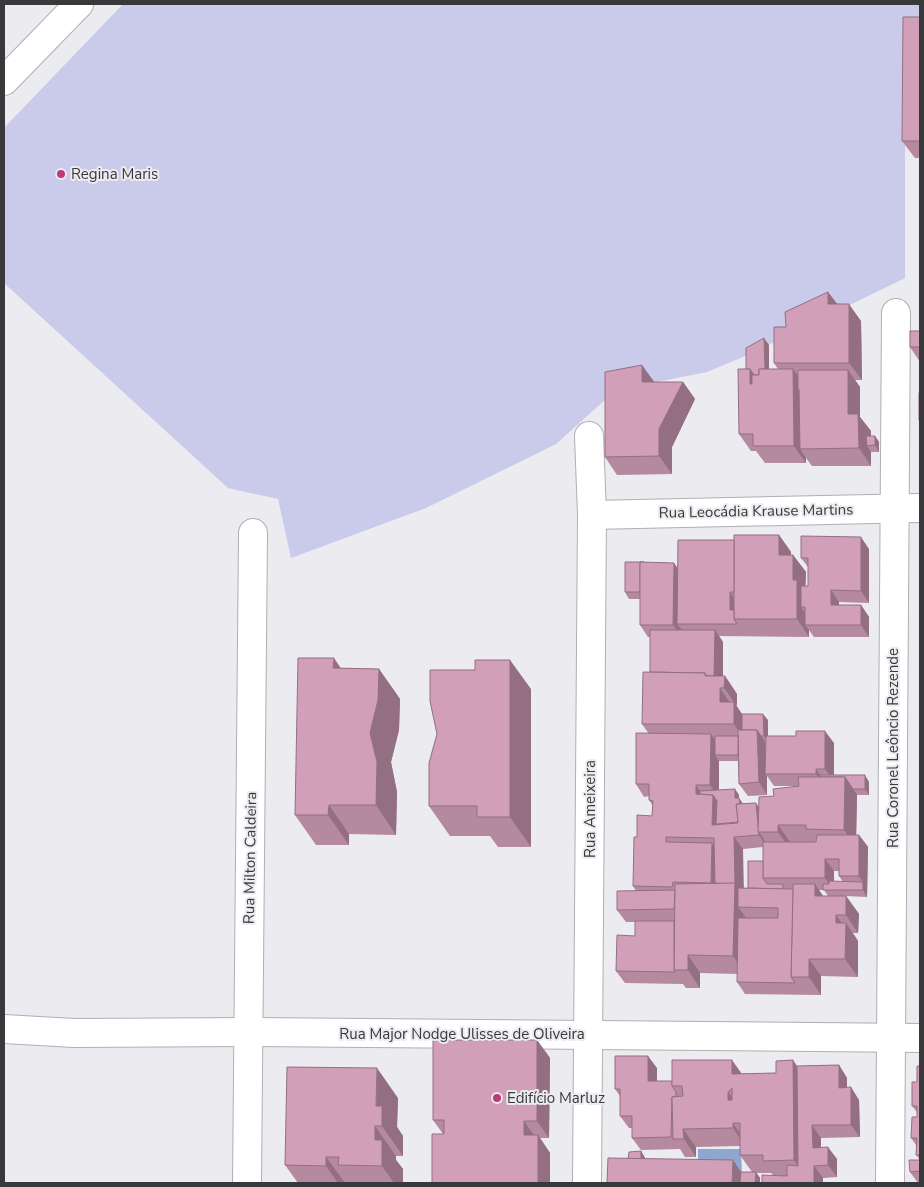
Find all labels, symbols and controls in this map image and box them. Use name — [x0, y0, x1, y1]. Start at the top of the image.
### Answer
place label: Regina Maris — [71, 164, 158, 184]
marker: Regina Maris — [55, 168, 67, 180]
street label: Rua Leocádia Krause Martins — [659, 499, 853, 523]
street label: Rua Coronel Leôncio Rezende — [883, 648, 903, 848]
street label: Rua Ameixeira — [580, 760, 600, 858]
street label: Rua Milton Caldeira — [239, 792, 261, 924]
street label: Rua Major Nodge Ulisses de Oliveira — [339, 1024, 585, 1044]
place label: Edifício Marluz — [507, 1088, 605, 1108]
marker: Edifício Marluz — [491, 1092, 503, 1104]

